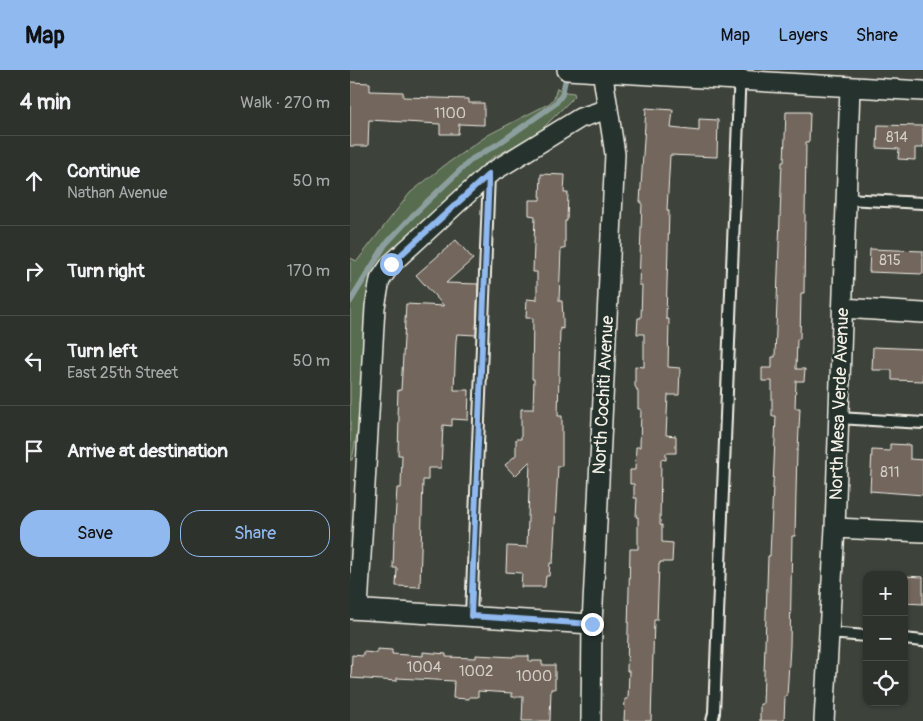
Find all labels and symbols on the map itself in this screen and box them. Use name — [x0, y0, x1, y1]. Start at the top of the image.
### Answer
house number: 1100 — [434, 104, 466, 123]
house number: 814 — [886, 128, 908, 147]
house number: 815 — [879, 251, 901, 270]
route start — [380, 253, 403, 276]
street label: North Mesa Verde Avenue — [825, 307, 854, 501]
street label: North Cochiti Avenue — [588, 315, 619, 475]
house number: 811 — [880, 463, 900, 482]
route end — [581, 613, 604, 636]
house number: 1004 — [406, 658, 442, 677]
house number: 1002 — [459, 662, 493, 681]
house number: 1000 — [516, 667, 552, 686]

